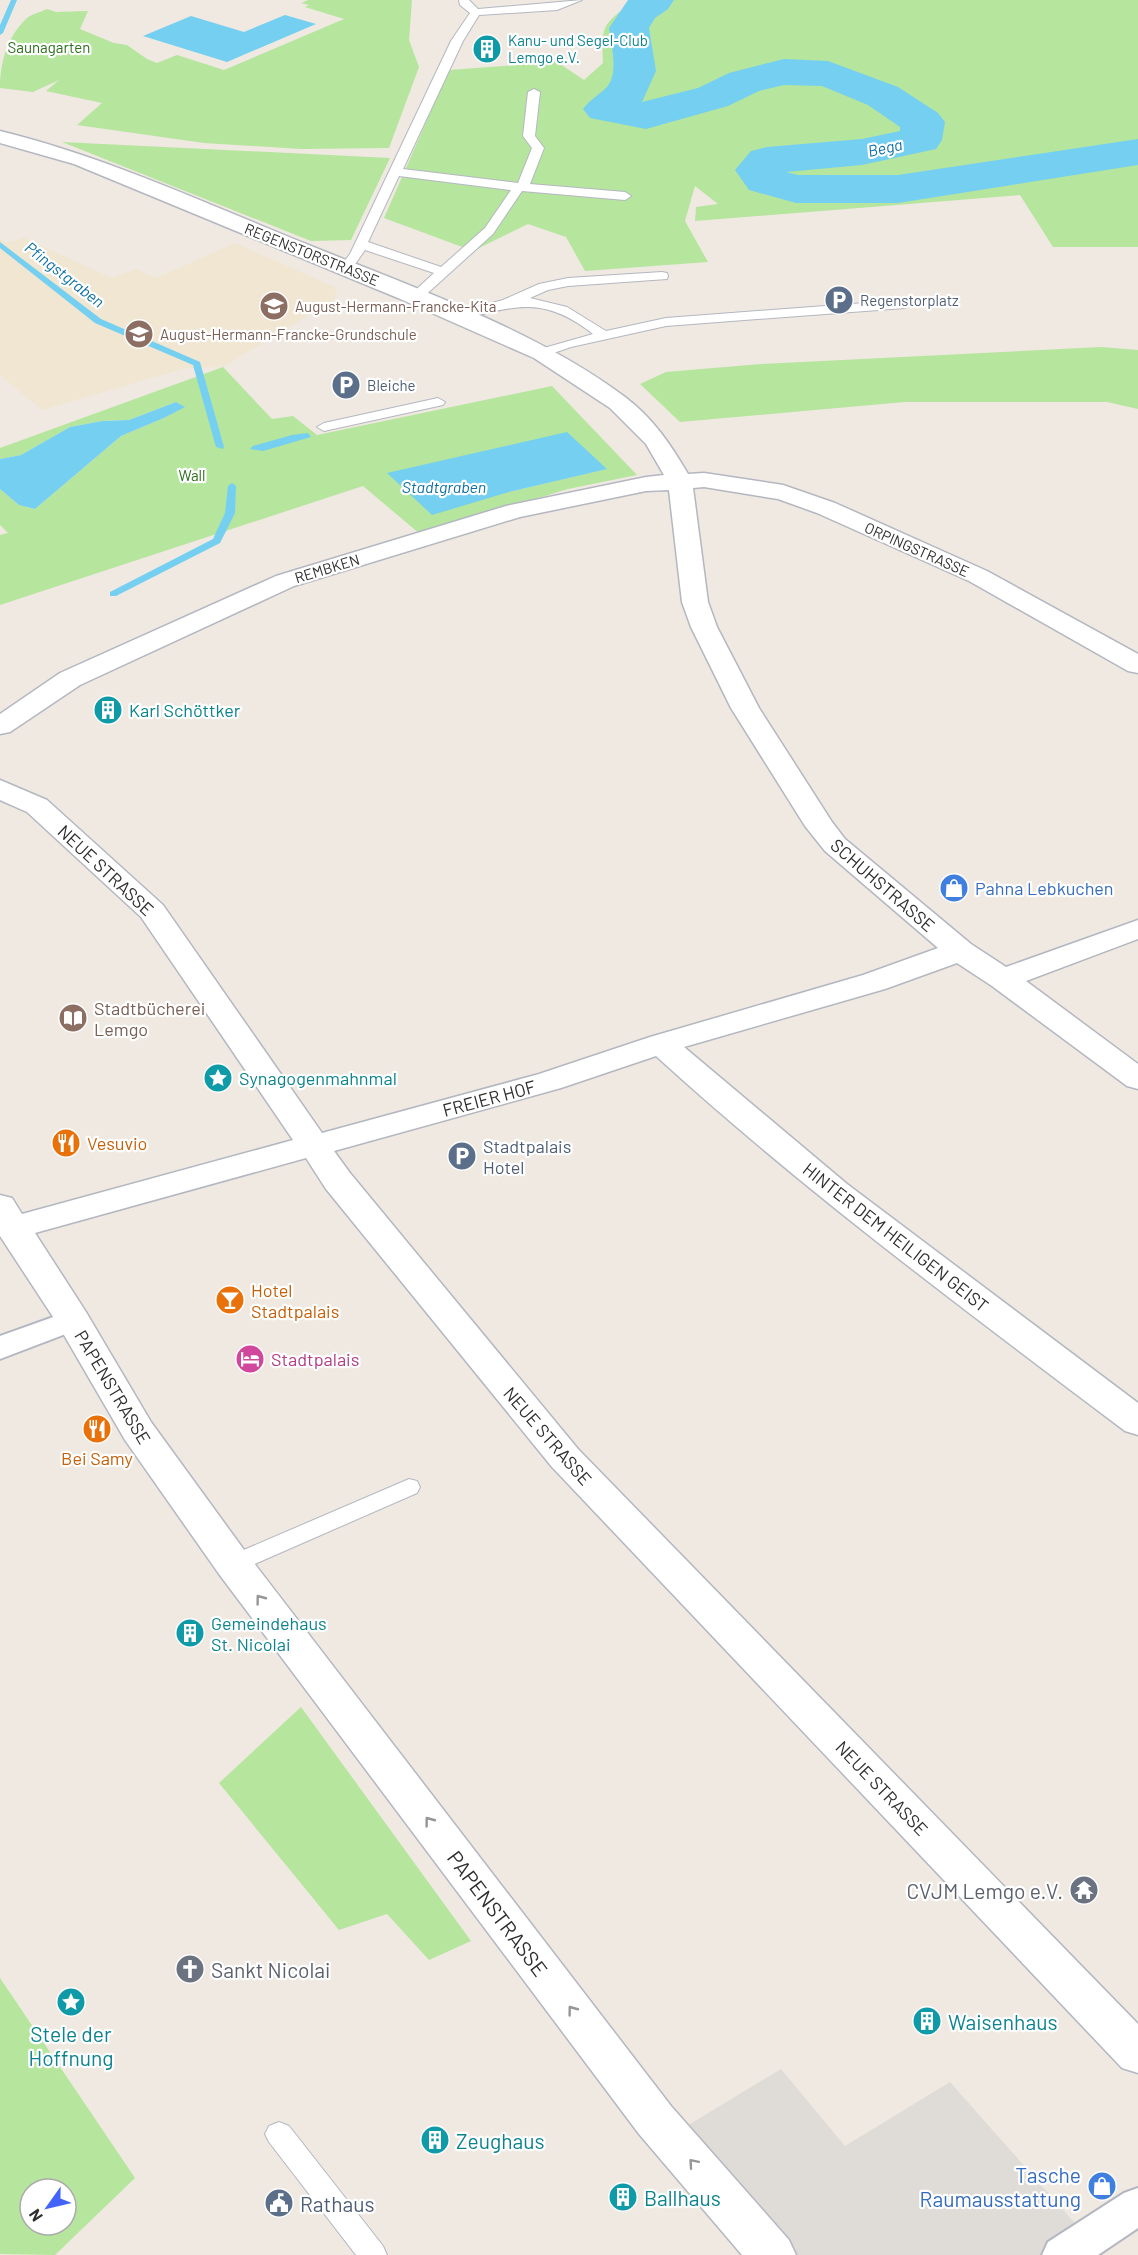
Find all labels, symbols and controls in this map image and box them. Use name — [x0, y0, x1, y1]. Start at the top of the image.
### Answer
place label: Kanu- und Segel-Club Lemgo e.V. — [508, 31, 648, 66]
building icon: Kanu- und Segel-Club Lemgo e.V. — [471, 33, 503, 65]
park label: Saunagarten — [8, 38, 90, 56]
water label: Bega — [866, 134, 904, 160]
street label: REGENSTORSTRASSE — [242, 219, 382, 289]
water label: Pfingstgraben — [22, 237, 108, 311]
parking icon: Regenstorplatz — [823, 284, 855, 316]
school or university icon: August-Hermann-Francke-Kita — [258, 290, 290, 322]
place label: Regenstorplatz — [860, 291, 959, 309]
place label: August-Hermann-Francke-Kita — [295, 297, 496, 315]
school or university icon: August-Hermann-Francke-Grundschule — [123, 318, 155, 350]
place label: August-Hermann-Francke-Grundschule — [160, 325, 417, 343]
parking icon: Bleiche — [330, 369, 362, 401]
place label: Bleiche — [367, 376, 415, 394]
park label: Wall — [178, 466, 206, 484]
water label: Stadtgraben — [402, 477, 486, 496]
street label: ORPINGSTRASSE — [862, 518, 972, 580]
street label: REMBKEN — [292, 550, 362, 586]
building icon: Karl Schöttker — [92, 694, 124, 726]
place label: Karl Schöttker — [129, 699, 241, 721]
street label: NEUE STRASSE — [53, 820, 159, 920]
street label: SCHUHSTRASSE — [826, 834, 940, 936]
shop icon: Pahna Lebkuchen — [938, 872, 970, 904]
place label: Pahna Lebkuchen — [975, 877, 1114, 899]
place label: Stadtbücherei Lemgo — [94, 997, 205, 1040]
library icon: Stadtbücherei Lemgo — [57, 1002, 89, 1034]
place icon: Synagogenmahnmal — [202, 1062, 234, 1094]
place label: Synagogenmahnmal — [239, 1067, 397, 1089]
street label: FREIER HOF — [440, 1075, 538, 1121]
restaurant icon: Vesuvio — [50, 1127, 82, 1159]
place label: Vesuvio — [87, 1132, 147, 1154]
place label: Stadtpalais Hotel — [483, 1135, 571, 1178]
parking icon: Stadtpalais Hotel — [446, 1140, 478, 1172]
street label: HINTER DEM HEILIGEN GEIST — [799, 1158, 993, 1316]
place label: Hotel Stadtpalais — [251, 1279, 339, 1322]
bar icon: Hotel Stadtpalais — [214, 1284, 246, 1316]
street label: PAPENSTRASSE — [70, 1326, 156, 1448]
hotel icon: Stadtpalais — [234, 1343, 266, 1375]
place label: Stadtpalais — [271, 1348, 359, 1370]
street label: NEUE STRASSE — [499, 1382, 597, 1490]
restaurant icon: Bei Samy — [81, 1413, 113, 1445]
place label: Bei Samy — [61, 1447, 133, 1469]
one-way arrow — [256, 1594, 267, 1605]
place label: Gemeindehaus St. Nicolai — [211, 1612, 327, 1655]
building icon: Gemeindehaus St. Nicolai — [174, 1617, 206, 1649]
street label: NEUE STRASSE — [831, 1736, 933, 1840]
one-way arrow — [425, 1816, 436, 1827]
street label: PAPENSTRASSE — [443, 1845, 553, 1981]
temple icon: CVJM Lemgo e.V. — [1068, 1874, 1100, 1906]
place label: CVJM Lemgo e.V. — [907, 1878, 1063, 1903]
church icon: Sankt Nicolai — [174, 1953, 206, 1985]
place label: Sankt Nicolai — [211, 1957, 330, 1982]
place icon: Stele der Hoffnung — [55, 1986, 87, 2018]
one-way arrow — [568, 2005, 579, 2016]
building icon: Waisenhaus — [911, 2005, 943, 2037]
place label: Waisenhaus — [948, 2009, 1058, 2034]
place label: Stele der Hoffnung — [28, 2021, 114, 2070]
building icon: Zeughaus — [419, 2124, 451, 2156]
place label: Zeughaus — [456, 2128, 545, 2153]
one-way arrow — [689, 2159, 700, 2170]
place label: Tasche Raumausstattung — [920, 2162, 1081, 2211]
shop icon: Tasche Raumausstattung — [1086, 2170, 1118, 2202]
north arrow — [18, 2177, 78, 2237]
building icon: Ballhaus — [607, 2181, 639, 2213]
place label: Ballhaus — [644, 2185, 721, 2210]
public building icon: Rathaus — [263, 2187, 295, 2219]
place label: Rathaus — [300, 2191, 375, 2216]
text: N — [24, 2206, 46, 2225]

